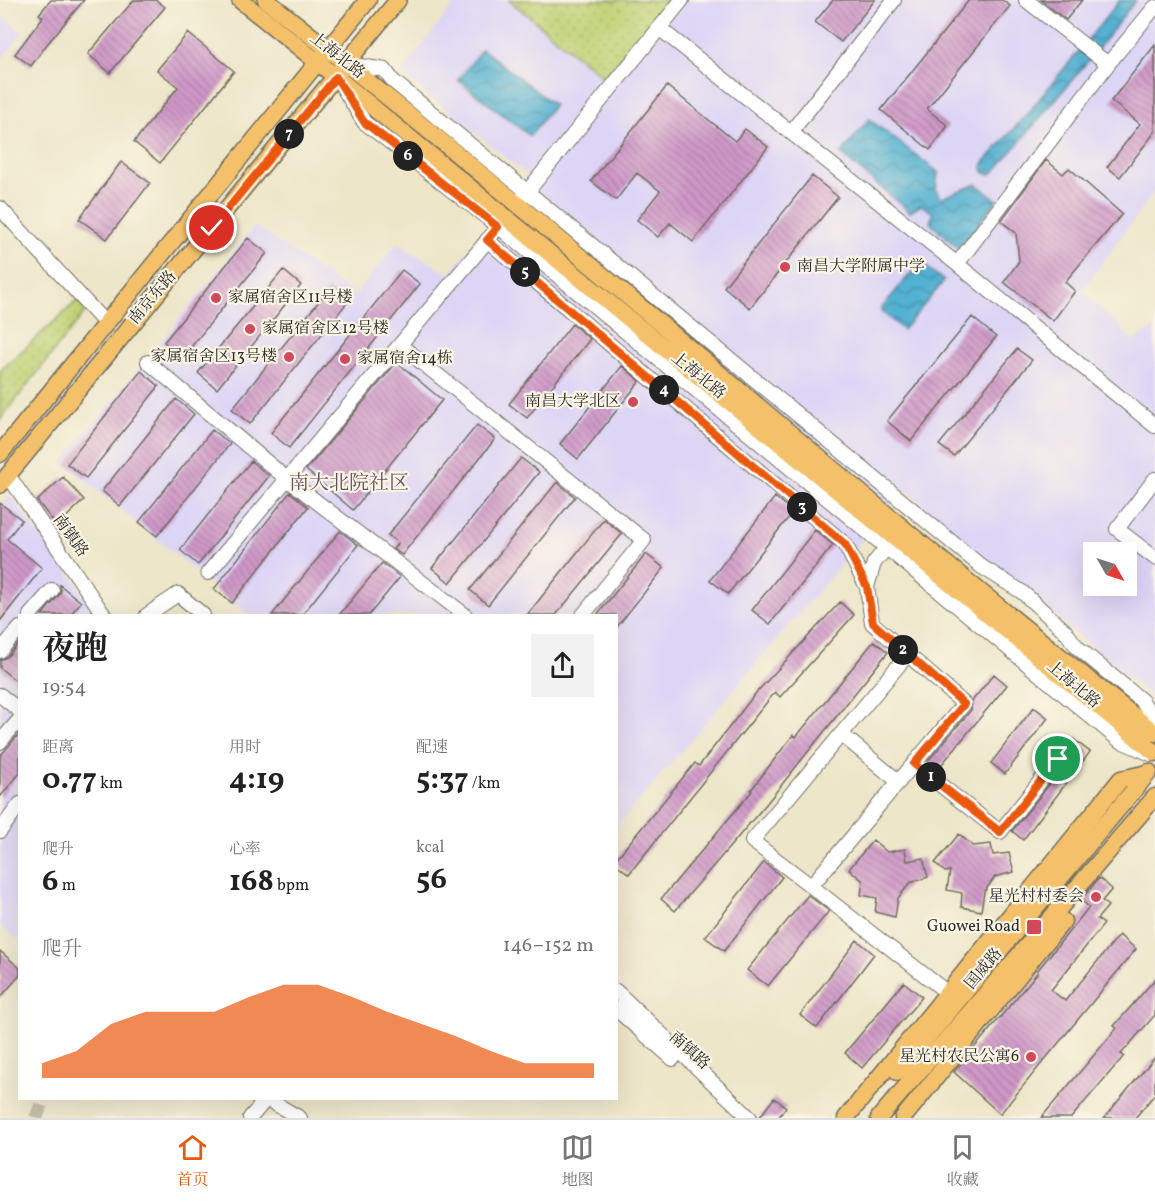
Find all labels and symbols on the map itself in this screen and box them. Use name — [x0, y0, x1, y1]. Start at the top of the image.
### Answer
street label: 上海北路 — [305, 28, 369, 84]
pin: 7 — [274, 119, 304, 149]
pin: 6 — [393, 141, 423, 171]
pin — [186, 202, 237, 253]
place label: 南昌大学附属中学 — [797, 256, 925, 278]
pin: 5 — [510, 257, 540, 287]
marker: 南昌大学附属中学 — [778, 260, 792, 274]
street label: 南京东路 — [124, 266, 182, 330]
place label: 家属宿舍区11号楼 — [228, 287, 352, 309]
marker: 家属宿舍区11号楼 — [209, 291, 223, 305]
place label: 家属宿舍区12号楼 — [262, 318, 389, 340]
marker: 家属宿舍区12号楼 — [243, 322, 257, 336]
place label: 家属宿舍区13号楼 — [151, 346, 277, 368]
street label: 上海北路 — [666, 347, 730, 405]
place label: 家属宿舍14栋 — [357, 348, 453, 370]
marker: 家属宿舍区13号楼 — [282, 350, 296, 364]
marker: 家属宿舍14栋 — [338, 352, 352, 366]
pin: 4 — [649, 375, 679, 405]
place label: 南昌大学北区 — [525, 391, 621, 413]
marker: 南昌大学北区 — [626, 395, 640, 409]
district label: 南大北院社区 — [289, 470, 409, 498]
pin: 3 — [787, 492, 817, 522]
street label: 南镇路 — [47, 510, 93, 562]
north arrow — [1083, 542, 1137, 596]
pin: 2 — [888, 635, 918, 665]
street label: 上海北路 — [1041, 656, 1105, 714]
pin — [1032, 733, 1083, 784]
pin: 1 — [916, 762, 946, 792]
place label: 星光村村委会 — [988, 886, 1084, 908]
marker: 星光村村委会 — [1089, 890, 1103, 904]
place label: Guowei Road — [927, 916, 1020, 938]
marker: Guowei Road — [1025, 918, 1043, 936]
street label: 国威路 — [960, 944, 1008, 994]
street label: 南镇路 — [664, 1027, 714, 1075]
place label: 星光村农民公寓6 — [899, 1046, 1019, 1068]
marker: 星光村农民公寓6 — [1024, 1050, 1038, 1064]

